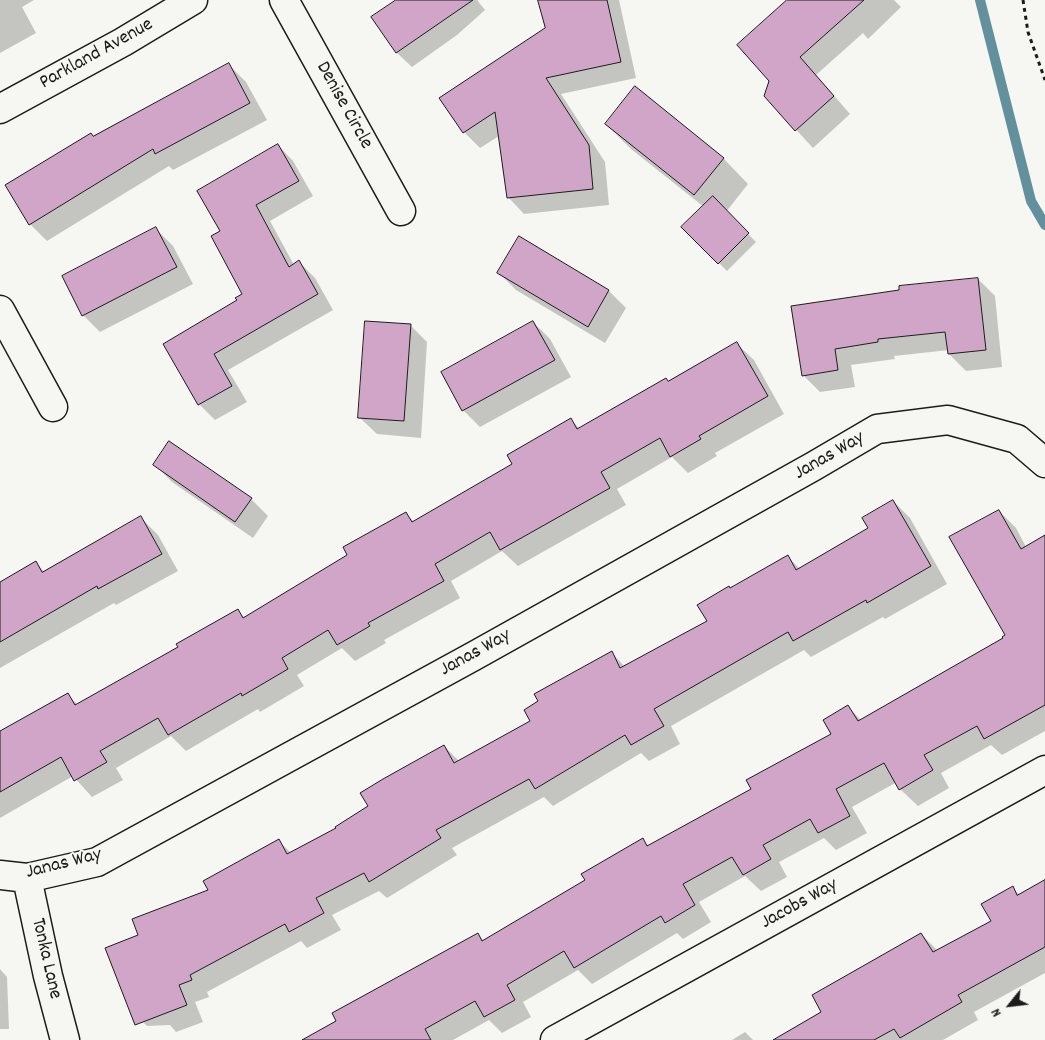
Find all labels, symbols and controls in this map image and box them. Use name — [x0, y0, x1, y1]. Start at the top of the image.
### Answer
street label: Parkland Avenue — [36, 14, 158, 96]
street label: Denise Circle — [309, 58, 377, 154]
street label: Janas Way — [791, 427, 869, 487]
street label: Janas Way — [436, 625, 516, 683]
street label: Janas Way — [24, 844, 104, 886]
street label: Jacobs Way — [757, 874, 843, 936]
street label: Tonka Lane — [24, 916, 66, 1002]
north arrow — [985, 980, 1035, 1030]
text: N — [986, 1004, 1007, 1020]

